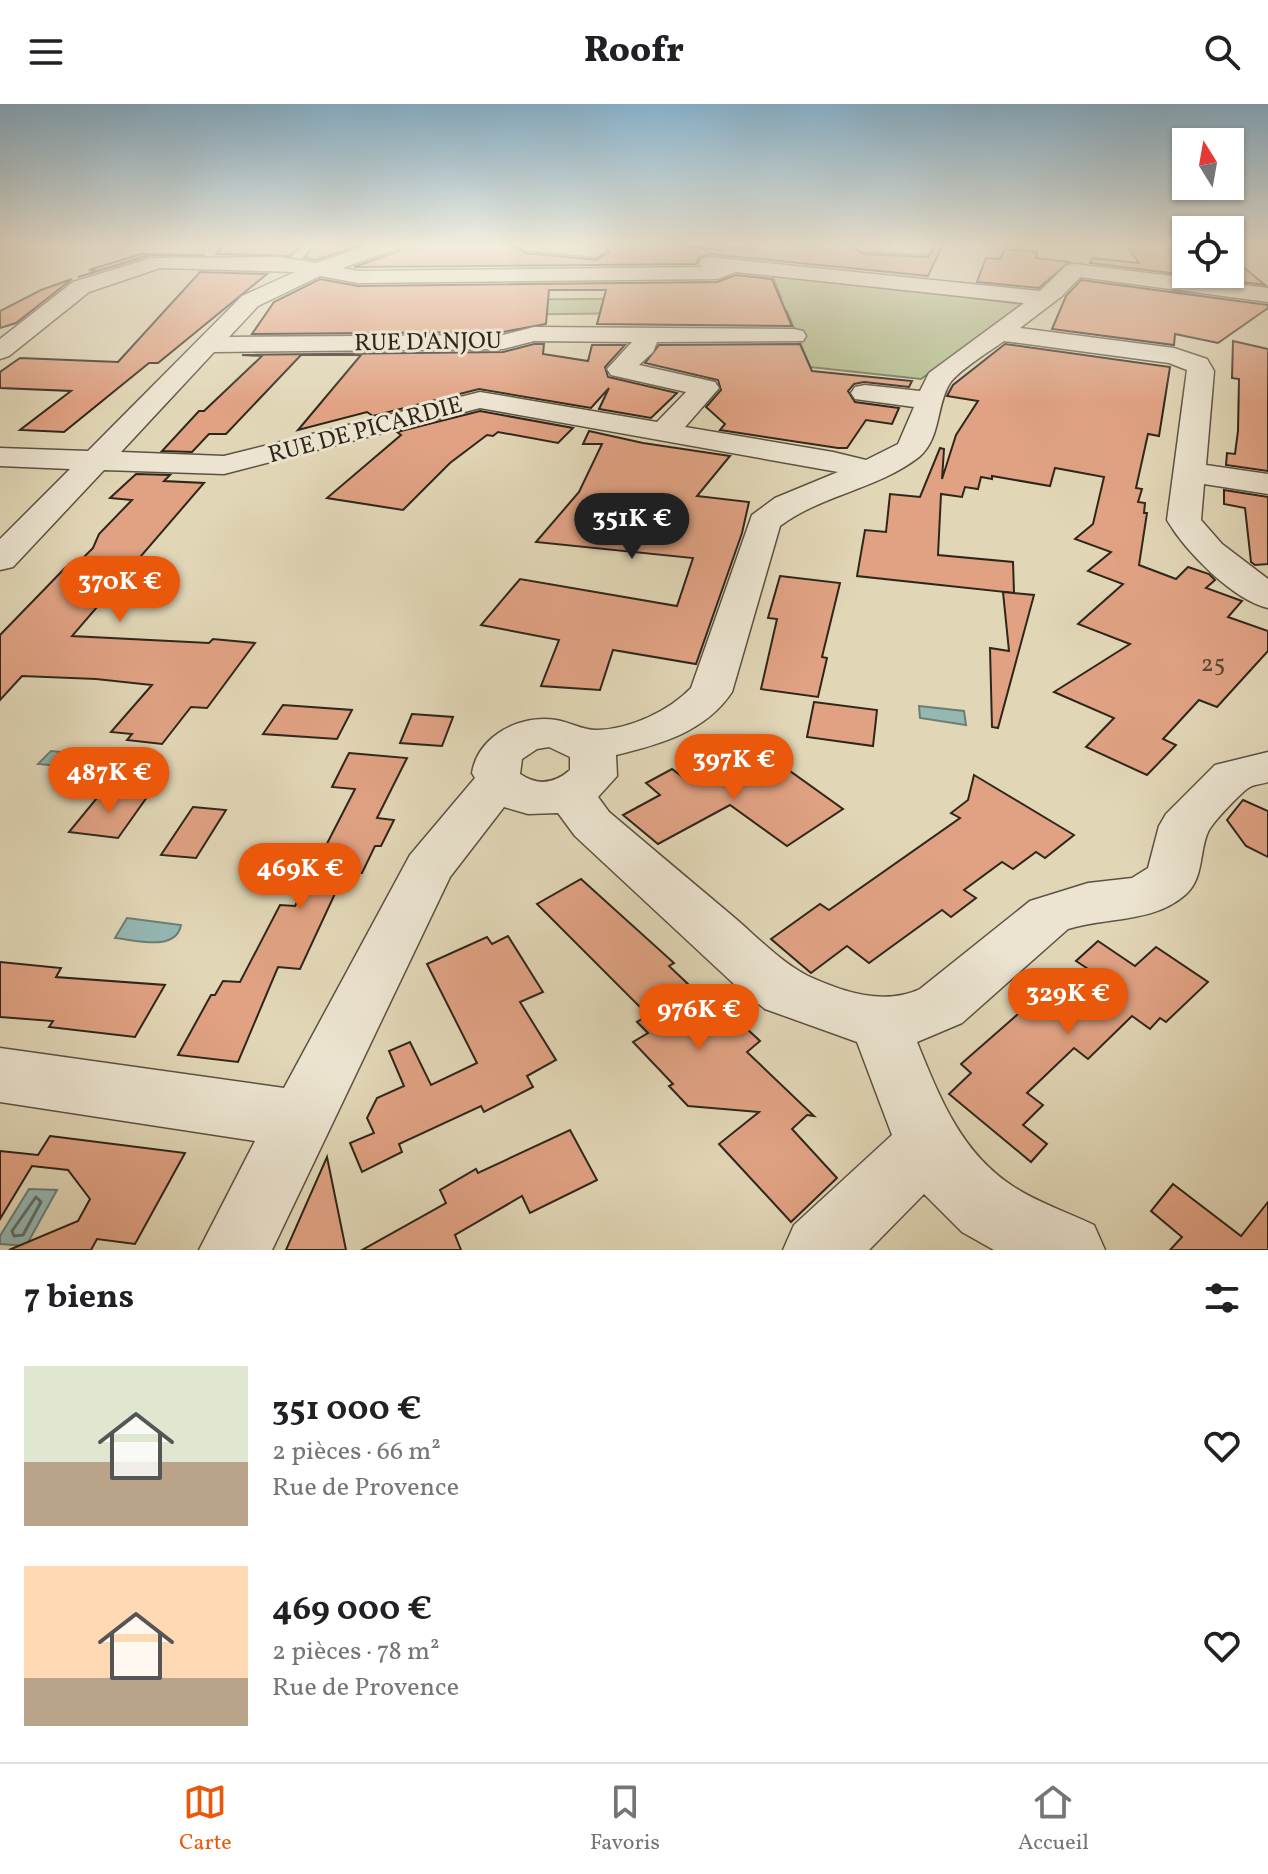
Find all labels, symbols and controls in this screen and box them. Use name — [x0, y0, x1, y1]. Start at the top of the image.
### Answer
text: Roofr — [584, 27, 684, 77]
icon: menu — [24, 30, 68, 74]
icon: search — [1200, 30, 1244, 74]
north arrow — [1172, 128, 1244, 200]
map controls — [1172, 128, 1244, 288]
button: locate — [1172, 216, 1244, 288]
street label: RUE D'ANJOU — [354, 325, 502, 361]
street label: RUE DE PICARDIE — [265, 389, 466, 473]
pin: 351K € — [567, 493, 697, 561]
text: 351K € — [592, 501, 672, 537]
pin: 370K € — [55, 556, 185, 624]
text: 370K € — [78, 564, 162, 600]
house number: 25 — [1201, 648, 1225, 682]
pin: 397K € — [669, 734, 799, 802]
text: 397K € — [693, 742, 775, 778]
pin: 487K € — [44, 747, 174, 815]
text: 487K € — [66, 755, 152, 791]
pin: 469K € — [235, 843, 365, 911]
text: 469K € — [256, 851, 344, 887]
pin: 329K € — [1003, 968, 1133, 1036]
text: 329K € — [1026, 976, 1110, 1012]
pin: 976K € — [634, 984, 764, 1052]
text: 976K € — [657, 992, 741, 1028]
text: 7 biens — [24, 1275, 134, 1322]
icon: filters — [1200, 1276, 1244, 1320]
text: 351 000 € — [272, 1387, 422, 1434]
icon: home — [88, 1398, 184, 1494]
icon: heart — [1200, 1424, 1244, 1468]
text: 2 pièces · 66 m² — [272, 1434, 441, 1470]
text: Rue de Provence — [272, 1470, 459, 1506]
text: 469 000 € — [272, 1587, 432, 1634]
icon: home — [88, 1598, 184, 1694]
icon: heart — [1200, 1624, 1244, 1668]
text: 2 pièces · 78 m² — [272, 1634, 440, 1670]
text: Rue de Provence — [272, 1670, 459, 1706]
tab: Carte — [179, 1780, 232, 1859]
tab: Favoris — [590, 1780, 660, 1859]
tab: Accueil — [1018, 1780, 1089, 1859]

